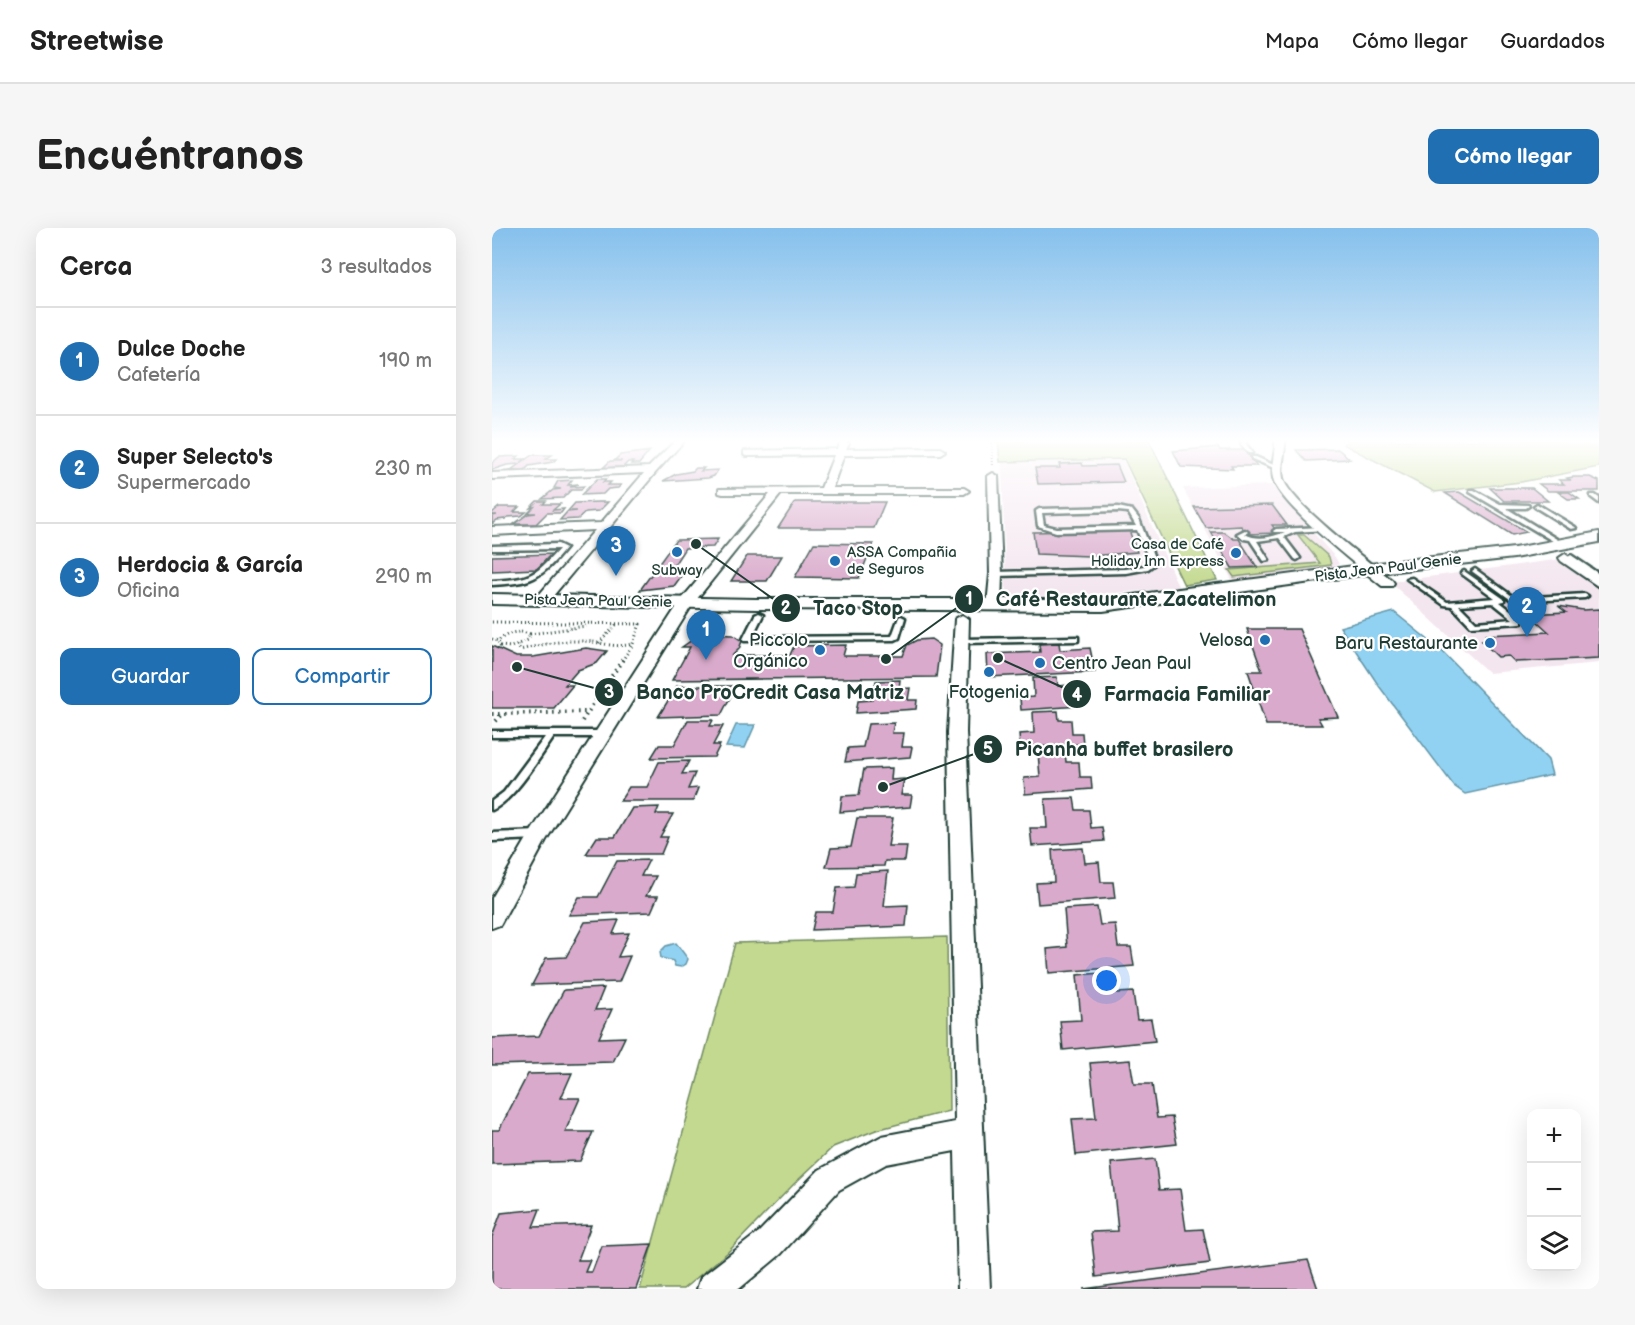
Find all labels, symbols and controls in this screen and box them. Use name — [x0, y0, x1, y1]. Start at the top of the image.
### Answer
text: Streetwise — [30, 25, 163, 58]
text: Mapa — [1265, 29, 1319, 54]
text: Cómo llegar — [1352, 29, 1467, 54]
text: Guardados — [1500, 29, 1605, 54]
button: Cómo llegar — [1428, 129, 1599, 184]
text: Encuéntranos — [36, 131, 304, 182]
text: Cerca — [60, 252, 132, 283]
text: 3 resultados — [321, 255, 432, 279]
text: Dulce Doche — [117, 336, 245, 363]
text: 1 — [75, 349, 84, 373]
text: 190 m — [379, 349, 432, 373]
text: Cafetería — [117, 363, 201, 387]
text: Super Selecto's — [117, 444, 273, 471]
text: 2 — [74, 457, 85, 481]
text: 230 m — [375, 457, 432, 481]
text: Supermercado — [117, 471, 251, 495]
pin: 3 — [596, 526, 636, 576]
place label: Casa de Café Holiday Inn Express — [1091, 535, 1225, 571]
place label: ASSA Compañia de Seguros — [847, 543, 957, 579]
marker: Subway — [670, 545, 684, 559]
marker: Casa de Café Holiday Inn Express — [1229, 546, 1243, 560]
street label: Pista Jean Paul Genie — [1314, 550, 1463, 586]
text: Herdocia & García — [117, 552, 303, 579]
marker: ASSA Compañia de Seguros — [828, 554, 842, 568]
place label: Subway — [651, 561, 703, 580]
text: 3 — [74, 565, 85, 589]
text: 290 m — [375, 565, 432, 589]
text: Oficina — [117, 579, 180, 603]
callout: Café Restaurante Zacatelimon — [954, 580, 1289, 618]
text: Café Restaurante Zacatelimon — [996, 588, 1276, 612]
pin: 2 — [1508, 588, 1546, 637]
callout: Taco Stop — [771, 589, 915, 627]
text: 1 — [965, 589, 973, 610]
street label: Pista Jean Paul Genie — [524, 590, 672, 612]
text: Taco Stop — [813, 597, 903, 621]
text: 2 — [781, 598, 792, 619]
pin: 1 — [686, 610, 726, 660]
place label: Piccolo Orgánico — [733, 630, 808, 672]
place label: Velosa — [1199, 630, 1253, 651]
marker: Velosa — [1258, 633, 1272, 647]
place label: Baru Restaurante — [1334, 633, 1478, 654]
marker: Baru Restaurante — [1483, 636, 1497, 650]
marker: Piccolo Orgánico — [813, 643, 827, 657]
button: Guardar — [60, 648, 240, 705]
button: Compartir — [252, 648, 432, 705]
place label: Centro Jean Paul — [1052, 653, 1191, 674]
marker: Centro Jean Paul — [1033, 656, 1047, 670]
marker: Fotogenia — [982, 665, 996, 679]
callout: Banco ProCredit Casa Matriz — [594, 673, 916, 711]
callout: Farmacia Familiar — [1062, 675, 1282, 713]
text: Banco ProCredit Casa Matriz — [636, 681, 904, 705]
text: 3 — [604, 682, 614, 703]
place label: Fotogenia — [948, 682, 1030, 703]
text: Farmacia Familiar — [1104, 683, 1271, 707]
text: 4 — [1072, 685, 1083, 706]
callout: Picanha buffet brasilero — [973, 730, 1245, 768]
text: Picanha buffet brasilero — [1015, 738, 1233, 762]
text: 5 — [983, 739, 993, 760]
your location — [1092, 966, 1121, 995]
map controls — [1527, 1109, 1581, 1271]
button: + — [1527, 1109, 1581, 1163]
button: − — [1527, 1163, 1581, 1217]
button: layers — [1527, 1217, 1581, 1271]

